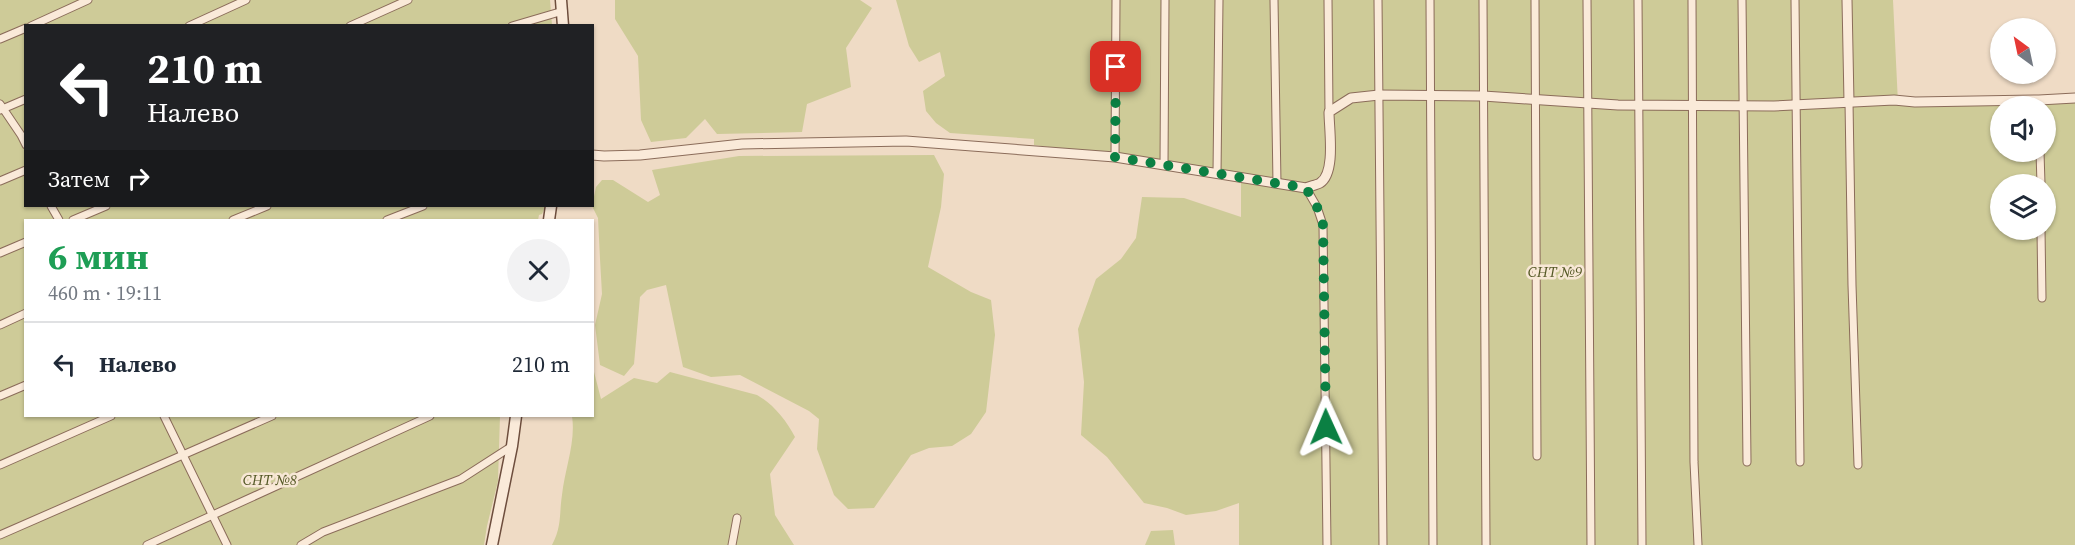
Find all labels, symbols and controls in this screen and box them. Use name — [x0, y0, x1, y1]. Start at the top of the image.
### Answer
north arrow — [1990, 18, 2056, 84]
map controls — [1990, 18, 2056, 240]
text: 210 m — [147, 39, 262, 97]
pin — [1090, 41, 1141, 92]
icon: left — [48, 48, 126, 126]
icon: arrive — [1099, 50, 1132, 83]
text: Налево — [147, 94, 239, 131]
button: sound — [1990, 96, 2056, 162]
icon: right — [122, 162, 155, 195]
text: Затем — [48, 164, 110, 194]
button: layers — [1990, 174, 2056, 240]
text: 6 мин — [48, 232, 149, 281]
button: close — [507, 239, 570, 302]
park label: СНТ №9 — [1528, 261, 1583, 282]
text: 460 m · 19:11 — [48, 279, 162, 307]
icon: left — [48, 348, 81, 381]
text: Налево — [99, 349, 176, 379]
text: 210 m — [512, 349, 570, 379]
position arrow — [1294, 395, 1358, 459]
park label: СНТ №8 — [243, 469, 298, 490]

